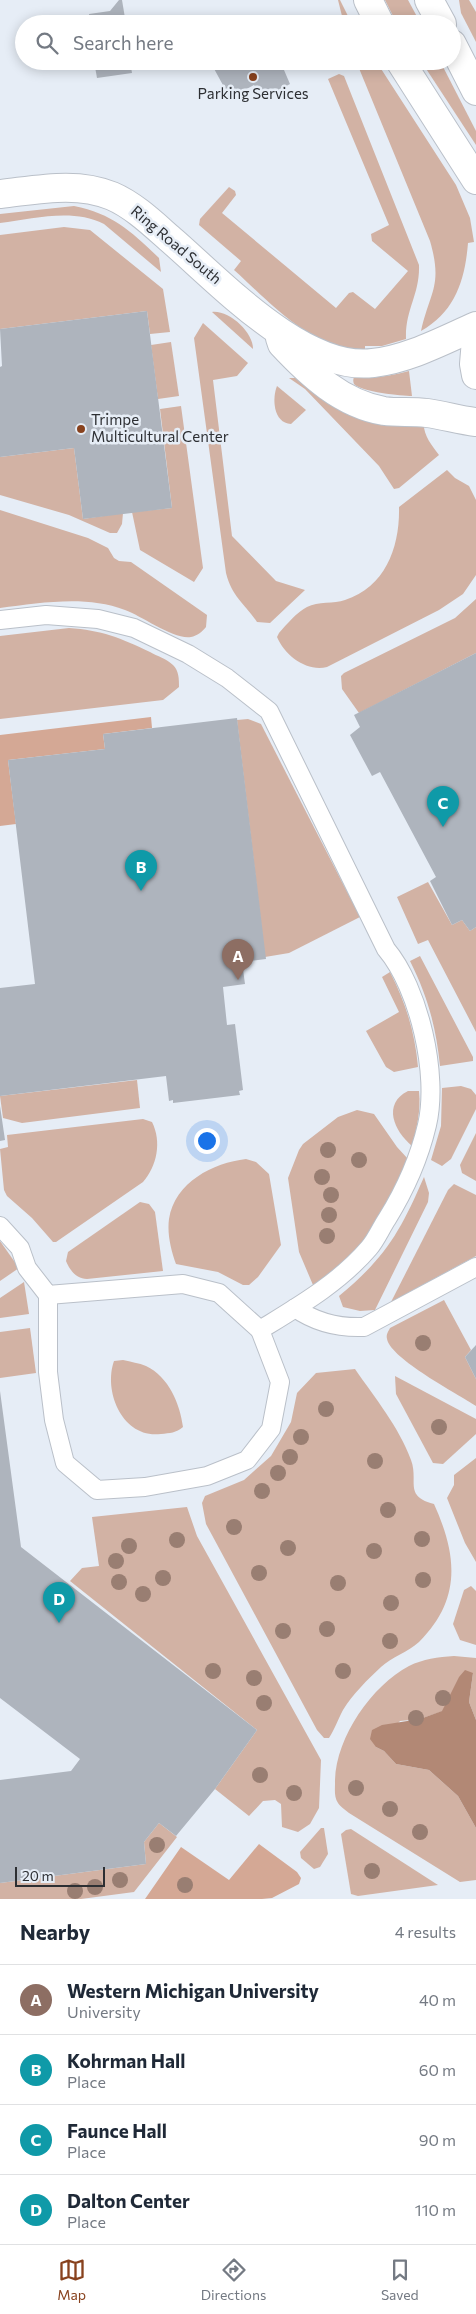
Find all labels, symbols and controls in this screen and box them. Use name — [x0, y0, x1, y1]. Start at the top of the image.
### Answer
search box — [15, 15, 461, 70]
icon: search — [33, 29, 61, 57]
text: Search here — [73, 31, 173, 54]
marker: Parking Services — [247, 71, 259, 83]
place label: Parking Services — [197, 84, 309, 102]
street label: Ring Road South — [128, 201, 225, 287]
place label: Trimpe Multicultural Center — [91, 410, 229, 445]
marker: Trimpe Multicultural Center — [75, 423, 87, 435]
pin: C — [427, 786, 459, 827]
pin: B — [125, 850, 157, 891]
pin: A — [222, 939, 254, 980]
your location — [194, 1128, 220, 1154]
pin: D — [43, 1582, 75, 1623]
scale bar — [15, 1864, 105, 1887]
text: 20 m — [22, 1867, 54, 1884]
text: Nearby — [20, 1919, 90, 1944]
text: 4 results — [395, 1922, 456, 1941]
text: Western Michigan University — [67, 1979, 319, 2002]
text: A — [30, 1990, 42, 2009]
text: 40 m — [419, 1990, 456, 2009]
text: University — [67, 2002, 141, 2021]
text: Kohrman Hall — [67, 2049, 185, 2072]
text: B — [31, 2060, 41, 2079]
text: 60 m — [419, 2060, 456, 2079]
text: Place — [67, 2072, 106, 2091]
text: Faunce Hall — [67, 2119, 167, 2142]
text: C — [31, 2130, 41, 2149]
text: 90 m — [419, 2130, 456, 2149]
text: Place — [67, 2142, 106, 2161]
text: Dalton Center — [67, 2189, 190, 2212]
text: D — [30, 2200, 42, 2219]
text: 110 m — [415, 2200, 456, 2219]
text: Place — [67, 2212, 106, 2231]
tab: Map — [57, 2256, 86, 2303]
tab: Directions — [201, 2256, 266, 2303]
tab: Saved — [381, 2256, 419, 2303]

